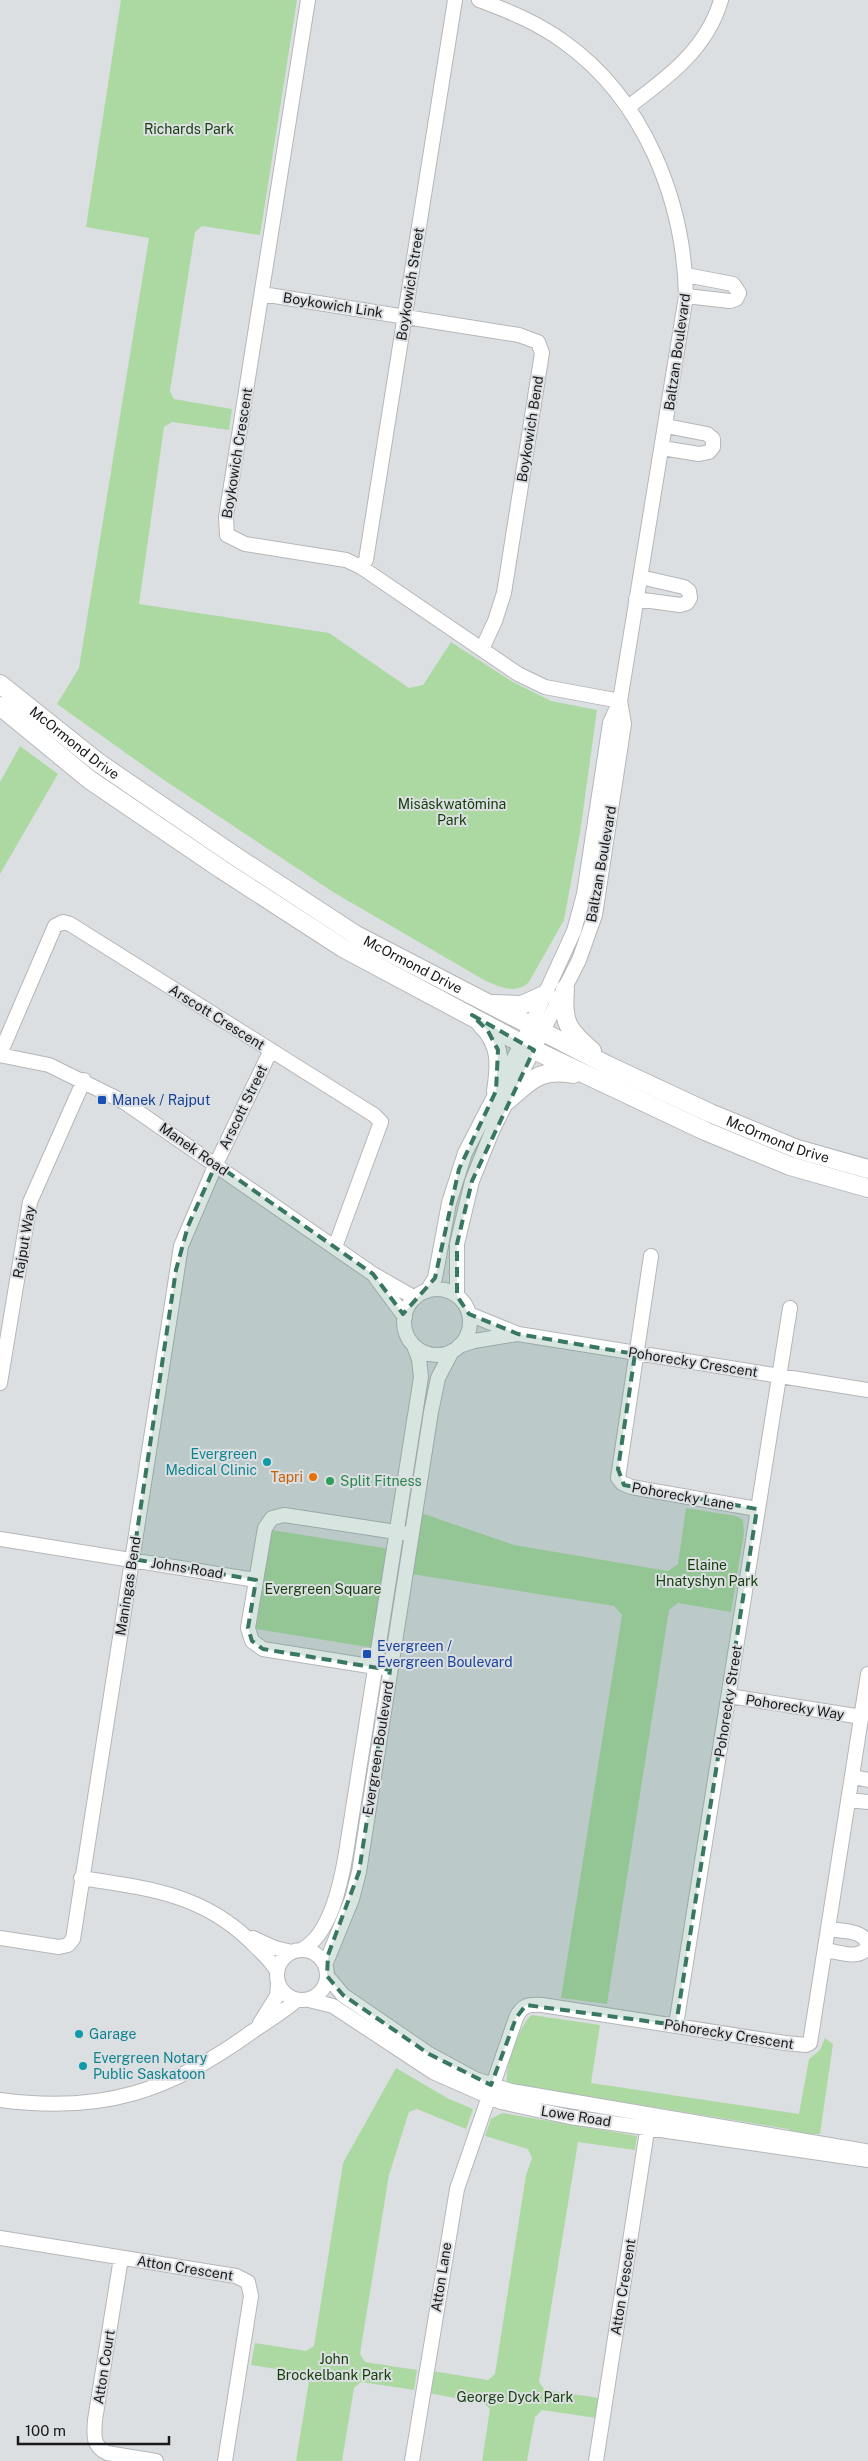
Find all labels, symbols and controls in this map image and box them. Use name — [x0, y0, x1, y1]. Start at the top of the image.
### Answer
park label: Richards Park — [144, 121, 234, 137]
street label: Boykowich Street — [393, 226, 427, 342]
street label: Boykowich Link — [282, 289, 384, 321]
street label: Baltzan Boulevard — [661, 293, 693, 411]
street label: Boykowich Bend — [514, 375, 546, 483]
street label: Boykowich Crescent — [219, 386, 255, 520]
street label: McOrmond Drive — [27, 703, 122, 783]
park label: Misâskwatômina Park — [398, 796, 506, 828]
street label: Baltzan Boulevard — [583, 805, 619, 923]
street label: McOrmond Drive — [361, 932, 465, 997]
street label: Arscott Crescent — [166, 981, 268, 1053]
street label: Arscott Street — [216, 1062, 270, 1152]
place label: Manek / Rajput — [112, 1092, 210, 1108]
marker: Manek / Rajput — [96, 1094, 108, 1106]
street label: McOrmond Drive — [724, 1113, 831, 1166]
street label: Manek Road — [156, 1119, 232, 1179]
street label: Rajput Way — [10, 1204, 38, 1280]
street label: Pohorecky Crescent — [627, 1344, 759, 1380]
place label: Evergreen Medical Clinic — [165, 1446, 257, 1478]
marker: Evergreen Medical Clinic — [261, 1456, 273, 1468]
place label: Tapri — [271, 1469, 303, 1485]
marker: Tapri — [307, 1471, 319, 1483]
place label: Split Fitness — [340, 1473, 422, 1489]
marker: Split Fitness — [324, 1475, 336, 1487]
street label: Pohorecky Lane — [630, 1479, 736, 1513]
street label: Maningas Bend — [112, 1535, 144, 1637]
street label: Johns Road — [150, 1554, 224, 1582]
park label: Elaine Hnatyshyn Park — [656, 1557, 759, 1589]
park label: Evergreen Square — [265, 1581, 381, 1597]
place label: Evergreen / Evergreen Boulevard — [377, 1638, 513, 1670]
street label: Pohorecky Street — [711, 1644, 745, 1758]
marker: Evergreen / Evergreen Boulevard — [361, 1648, 373, 1660]
street label: Evergreen Boulevard — [359, 1680, 397, 1816]
street label: Pohorecky Way — [744, 1691, 846, 1723]
street label: Pohorecky Crescent — [663, 2016, 795, 2052]
place label: Garage — [89, 2026, 136, 2042]
marker: Garage — [73, 2028, 85, 2040]
place label: Evergreen Notary Public Saskatoon — [93, 2050, 208, 2082]
marker: Evergreen Notary Public Saskatoon — [77, 2060, 89, 2072]
street label: Lowe Road — [540, 2103, 612, 2129]
street label: Atton Crescent — [607, 2238, 639, 2336]
street label: Atton Lane — [428, 2241, 454, 2313]
street label: Atton Crescent — [136, 2252, 234, 2284]
street label: Atton Court — [90, 2329, 118, 2405]
park label: John Brockelbank Park — [276, 2351, 392, 2383]
park label: George Dyck Park — [457, 2389, 574, 2405]
scale bar — [18, 2414, 169, 2446]
text: 100 m — [25, 2422, 66, 2439]

